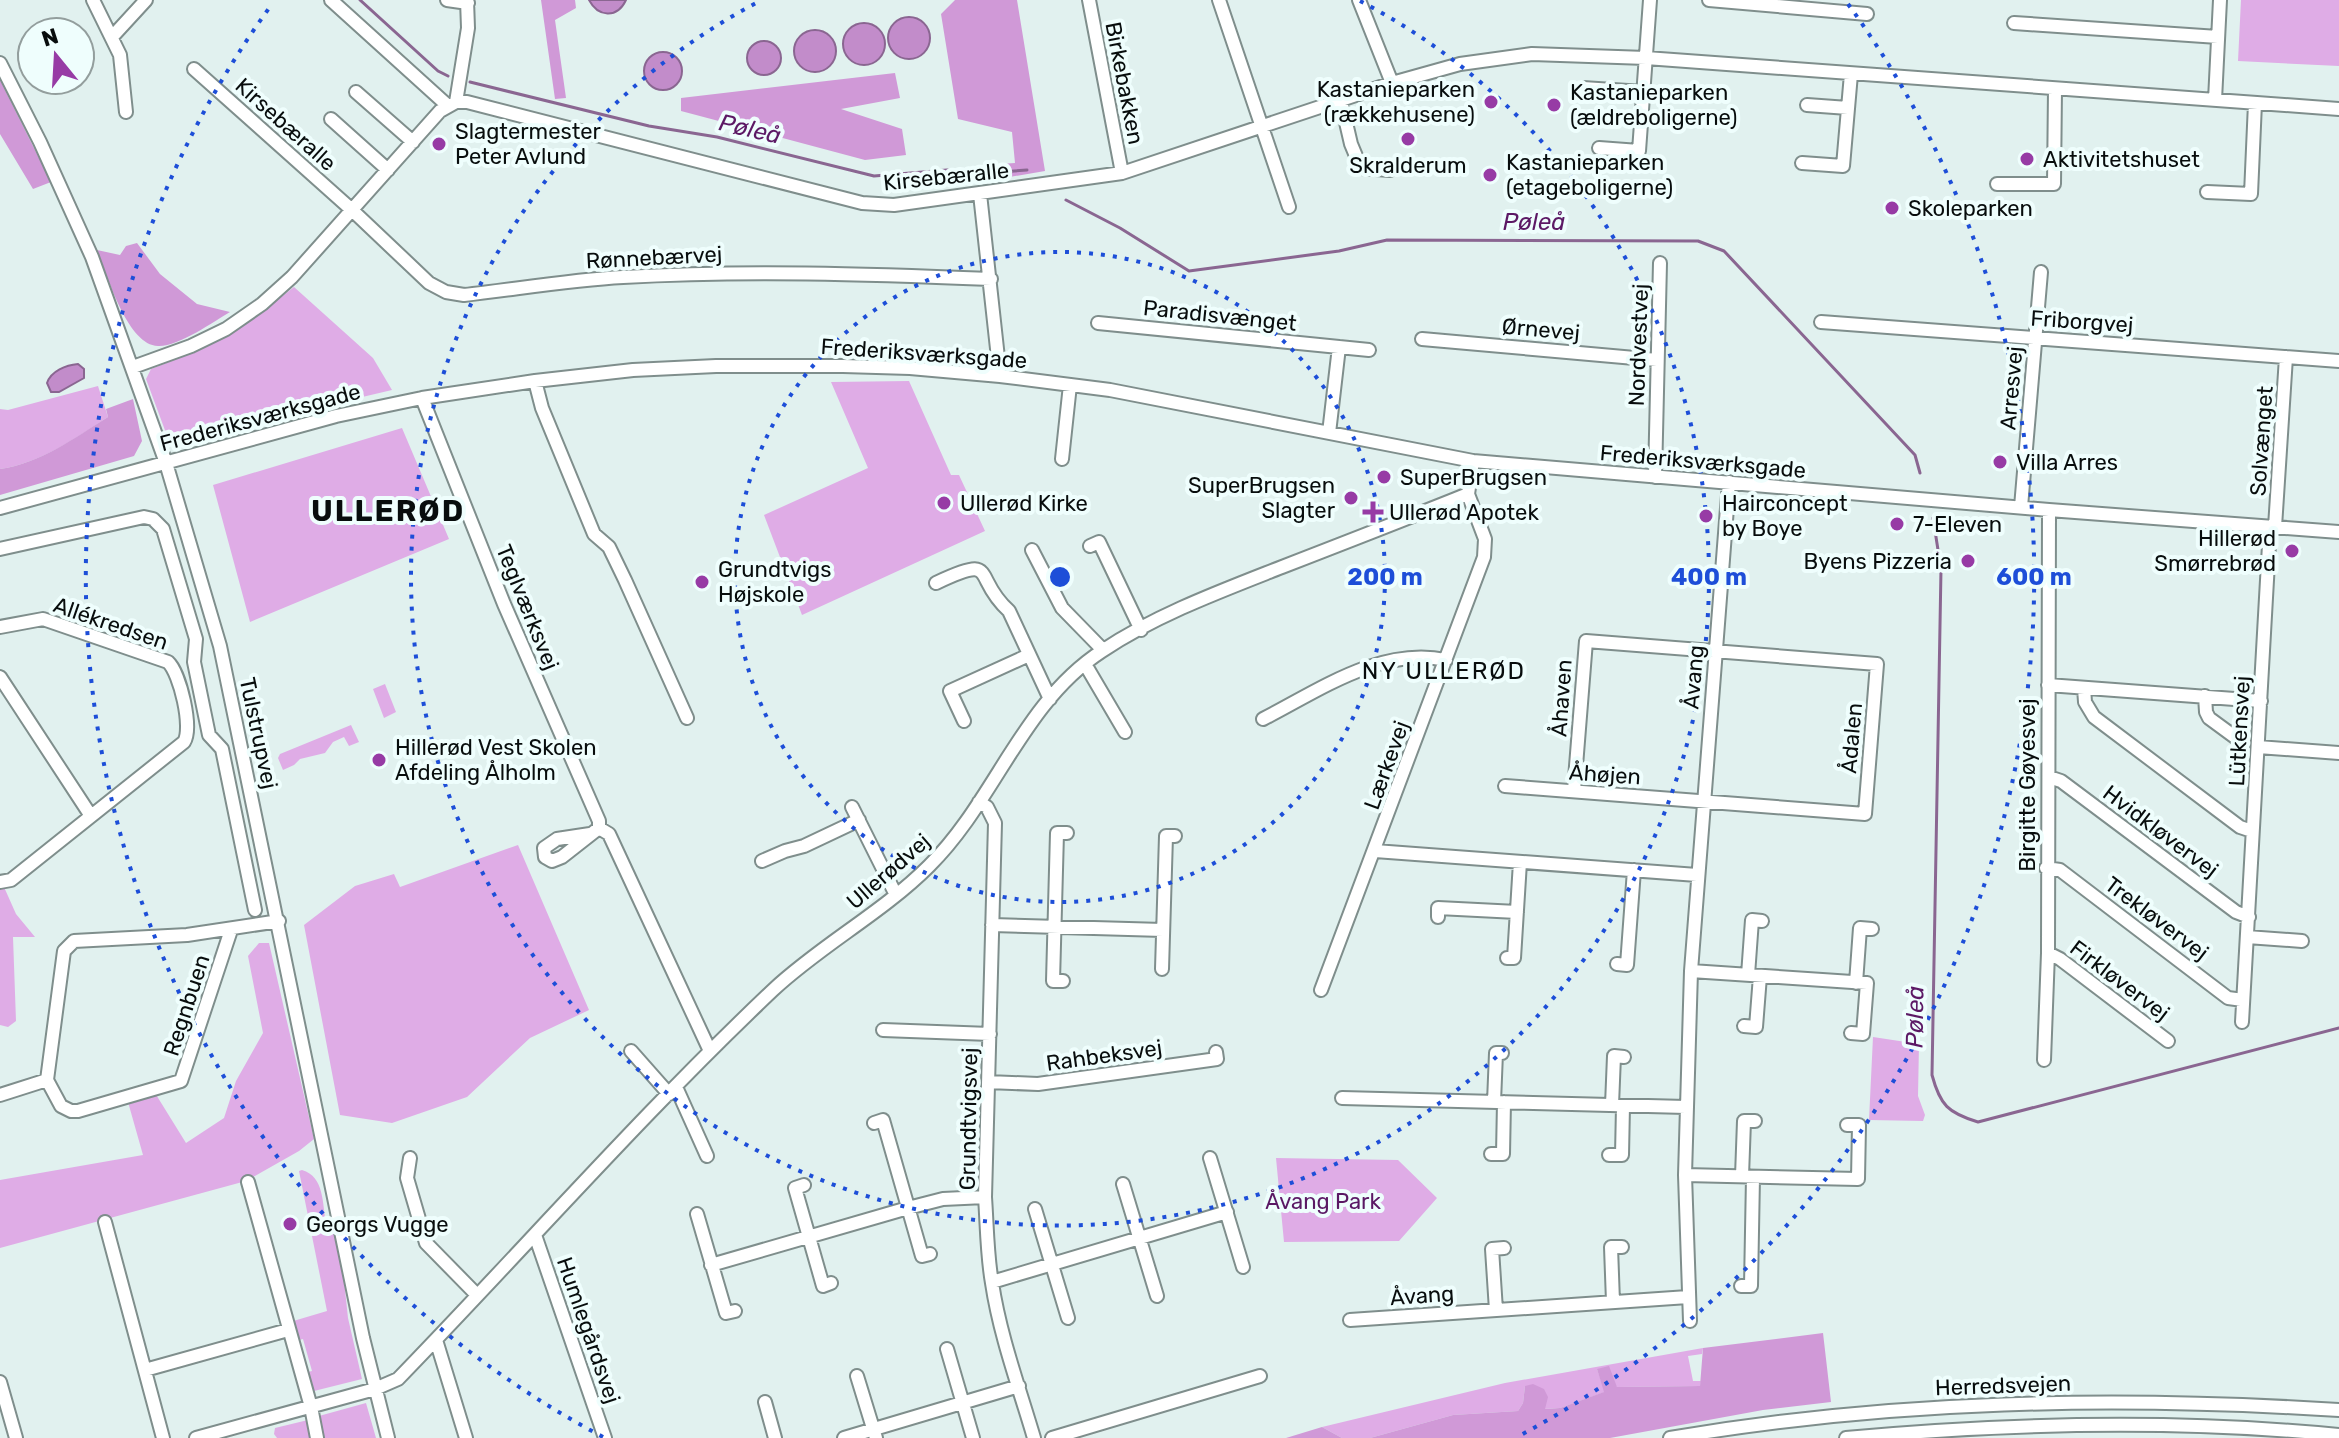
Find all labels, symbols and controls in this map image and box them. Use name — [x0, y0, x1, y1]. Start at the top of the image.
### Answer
north arrow — [16, 16, 96, 96]
street label: Birkebakken — [1099, 19, 1150, 147]
text: N — [38, 22, 62, 53]
street label: Kirsebæralle — [230, 72, 342, 177]
place label: Kastanieparken (rækkehusene) — [1317, 76, 1475, 128]
place label: Kastanieparken (ældreboligerne) — [1570, 79, 1737, 131]
marker: Kastanieparken (rækkehusene) — [1482, 93, 1500, 111]
marker: Kastanieparken (ældreboligerne) — [1545, 96, 1563, 114]
water label: Pøleå — [716, 108, 784, 150]
place label: Slagtermester Peter Avlund — [455, 118, 602, 170]
marker: Skralderum — [1399, 130, 1417, 148]
marker: Slagtermester Peter Avlund — [430, 135, 448, 153]
place label: Aktivitetshuset — [2043, 146, 2200, 173]
place label: Kastanieparken (etageboligerne) — [1506, 149, 1673, 201]
marker: Aktivitetshuset — [2018, 150, 2036, 168]
place label: Skralderum — [1349, 152, 1467, 179]
street label: Kirsebæralle — [882, 156, 1010, 197]
marker: Kastanieparken (etageboligerne) — [1481, 166, 1499, 184]
place label: Skoleparken — [1908, 195, 2033, 222]
marker: Skoleparken — [1883, 199, 1901, 217]
water label: Pøleå — [1503, 208, 1565, 236]
street label: Rønnebærvej — [585, 240, 723, 275]
street label: Nordvestvej — [1623, 283, 1654, 407]
street label: Paradisvænget — [1142, 294, 1298, 337]
street label: Friborgvej — [2030, 304, 2134, 339]
street label: Ørnevej — [1501, 313, 1581, 346]
street label: Frederiksværksgade — [820, 333, 1028, 374]
street label: Arresvej — [1994, 345, 2029, 431]
street label: Frederiksværksgade — [157, 378, 364, 457]
street label: Solvænget — [2244, 385, 2279, 497]
street label: Frederiksværksgade — [1599, 439, 1807, 484]
place label: Villa Arres — [2016, 449, 2118, 476]
marker: Villa Arres — [1991, 453, 2009, 471]
place label: SuperBrugsen — [1400, 464, 1547, 491]
marker: SuperBrugsen — [1375, 468, 1393, 486]
place label: SuperBrugsen Slagter — [1188, 472, 1336, 524]
marker: SuperBrugsen Slagter — [1342, 489, 1360, 507]
place label: Ullerød Kirke — [960, 490, 1088, 517]
place label: Hairconcept by Boye — [1722, 490, 1848, 542]
district label: ULLERØD — [311, 493, 465, 529]
marker: Ullerød Kirke — [935, 494, 953, 512]
place label: Ullerød Apotek — [1389, 499, 1539, 526]
marker: Ullerød Apotek — [1364, 503, 1382, 521]
marker: Hairconcept by Boye — [1697, 507, 1715, 525]
place label: 7-Eleven — [1913, 511, 2002, 538]
marker: 7-Eleven — [1888, 515, 1906, 533]
place label: Hillerød Smørrebrød — [2154, 525, 2276, 577]
street label: Teglværksvej — [490, 541, 565, 674]
marker: Hillerød Smørrebrød — [2283, 542, 2301, 560]
place label: Byens Pizzeria — [1803, 548, 1952, 575]
marker: Byens Pizzeria — [1959, 552, 1977, 570]
place label: Grundtvigs Højskole — [718, 556, 831, 608]
centre of rings — [1046, 563, 1074, 591]
text: 200 m — [1347, 563, 1423, 591]
text: 400 m — [1671, 563, 1747, 591]
text: 600 m — [1996, 563, 2072, 591]
marker: Grundtvigs Højskole — [693, 573, 711, 591]
street label: Allékredsen — [50, 591, 172, 656]
street label: Åvang — [1677, 644, 1710, 710]
district label: NY ULLERØD — [1362, 657, 1526, 685]
street label: Åhaven — [1545, 658, 1578, 738]
street label: Tulstrupvej — [234, 675, 284, 791]
street label: Lütkensvej — [2223, 675, 2256, 787]
street label: Birgitte Gøyesvej — [2014, 698, 2041, 872]
street label: Ådalen — [1835, 702, 1868, 775]
street label: Lærkevej — [1358, 717, 1415, 813]
place label: Hillerød Vest Skolen Afdeling Ålholm — [395, 734, 597, 786]
marker: Hillerød Vest Skolen Afdeling Ålholm — [370, 751, 388, 769]
street label: Åhøjen — [1568, 759, 1642, 790]
street label: Hvidkløvervej — [2098, 779, 2224, 884]
street label: Ullerødvej — [841, 828, 936, 915]
street label: Trekløvervej — [2100, 871, 2214, 966]
street label: Firkløvervej — [2065, 934, 2175, 1027]
street label: Regnbuen — [157, 951, 216, 1059]
water label: Pøleå — [1900, 986, 1930, 1048]
street label: Rahbeksvej — [1044, 1034, 1164, 1077]
street label: Grundtvigsvej — [954, 1047, 983, 1191]
park label: Åvang Park — [1265, 1188, 1381, 1215]
place label: Georgs Vugge — [306, 1211, 449, 1238]
marker: Georgs Vugge — [281, 1215, 299, 1233]
street label: Humlegårdsvej — [551, 1253, 626, 1407]
street label: Åvang — [1389, 1280, 1455, 1311]
street label: Herredsvejen — [1935, 1370, 2072, 1401]

